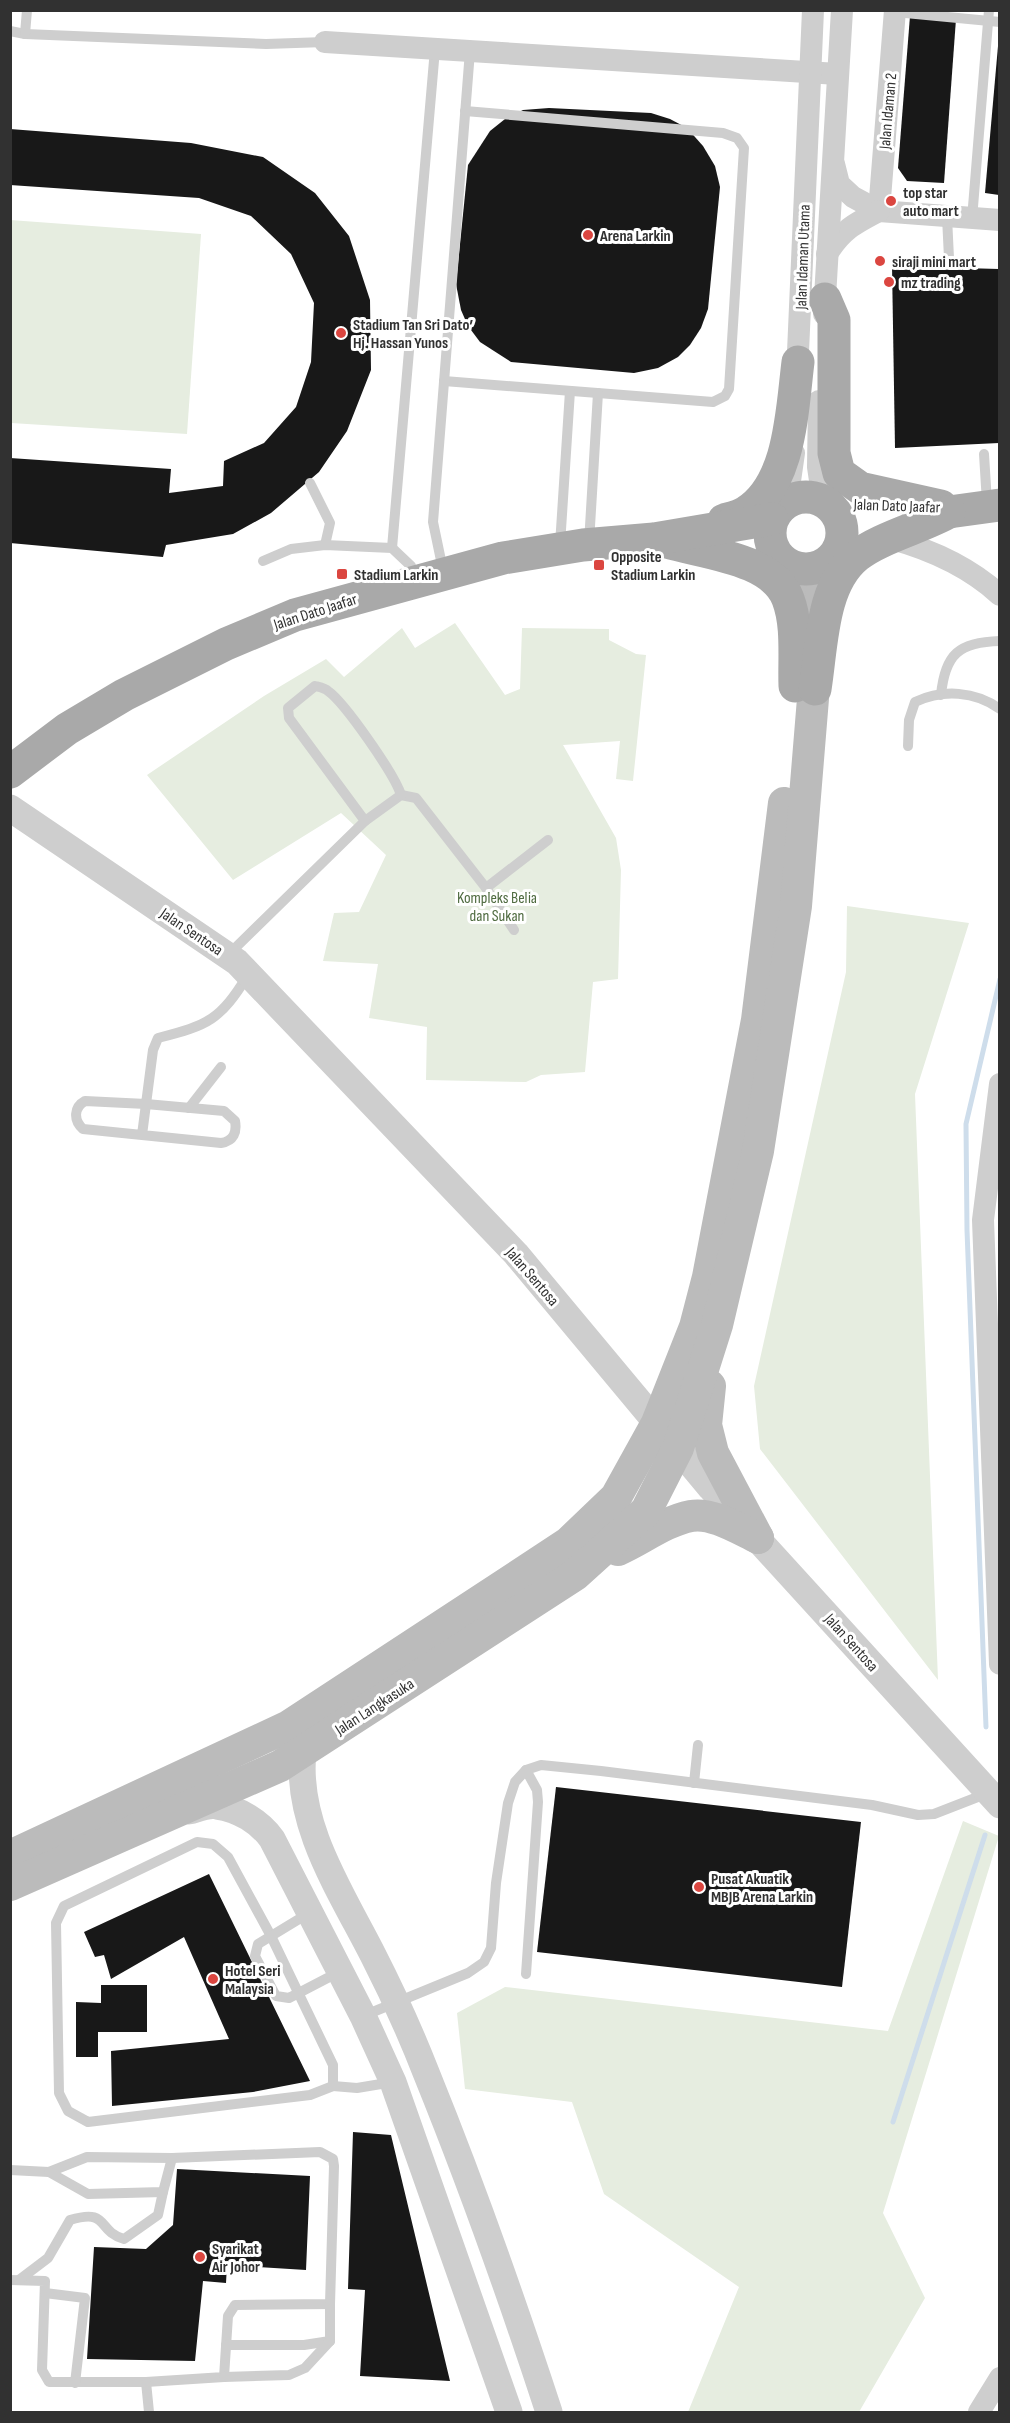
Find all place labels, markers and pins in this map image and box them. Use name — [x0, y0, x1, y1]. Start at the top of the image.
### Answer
place label: top star auto mart — [903, 184, 959, 221]
marker: top star auto mart — [884, 194, 898, 208]
place label: Arena Larkin — [599, 227, 671, 246]
marker: Arena Larkin — [581, 228, 595, 242]
place label: siraji mini mart — [892, 253, 976, 272]
marker: siraji mini mart — [873, 254, 887, 268]
place label: mz trading — [901, 274, 961, 293]
marker: mz trading — [882, 275, 896, 289]
place label: Stadium Tan Sri Dato’ Hj. Hassan Yunos — [353, 316, 474, 353]
marker: Stadium Tan Sri Dato’ Hj. Hassan Yunos — [334, 326, 348, 340]
place label: Opposite Stadium Larkin — [611, 548, 695, 585]
marker: Opposite Stadium Larkin — [592, 558, 606, 572]
place label: Stadium Larkin — [354, 566, 438, 585]
marker: Stadium Larkin — [335, 567, 349, 581]
place label: Pusat Akuatik MBJB Arena Larkin — [711, 1870, 813, 1907]
marker: Pusat Akuatik MBJB Arena Larkin — [692, 1880, 706, 1894]
place label: Hotel Seri Malaysia — [225, 1962, 281, 1999]
marker: Hotel Seri Malaysia — [206, 1972, 220, 1986]
place label: Syarikat Air Johor — [211, 2240, 260, 2277]
marker: Syarikat Air Johor — [193, 2250, 207, 2264]

